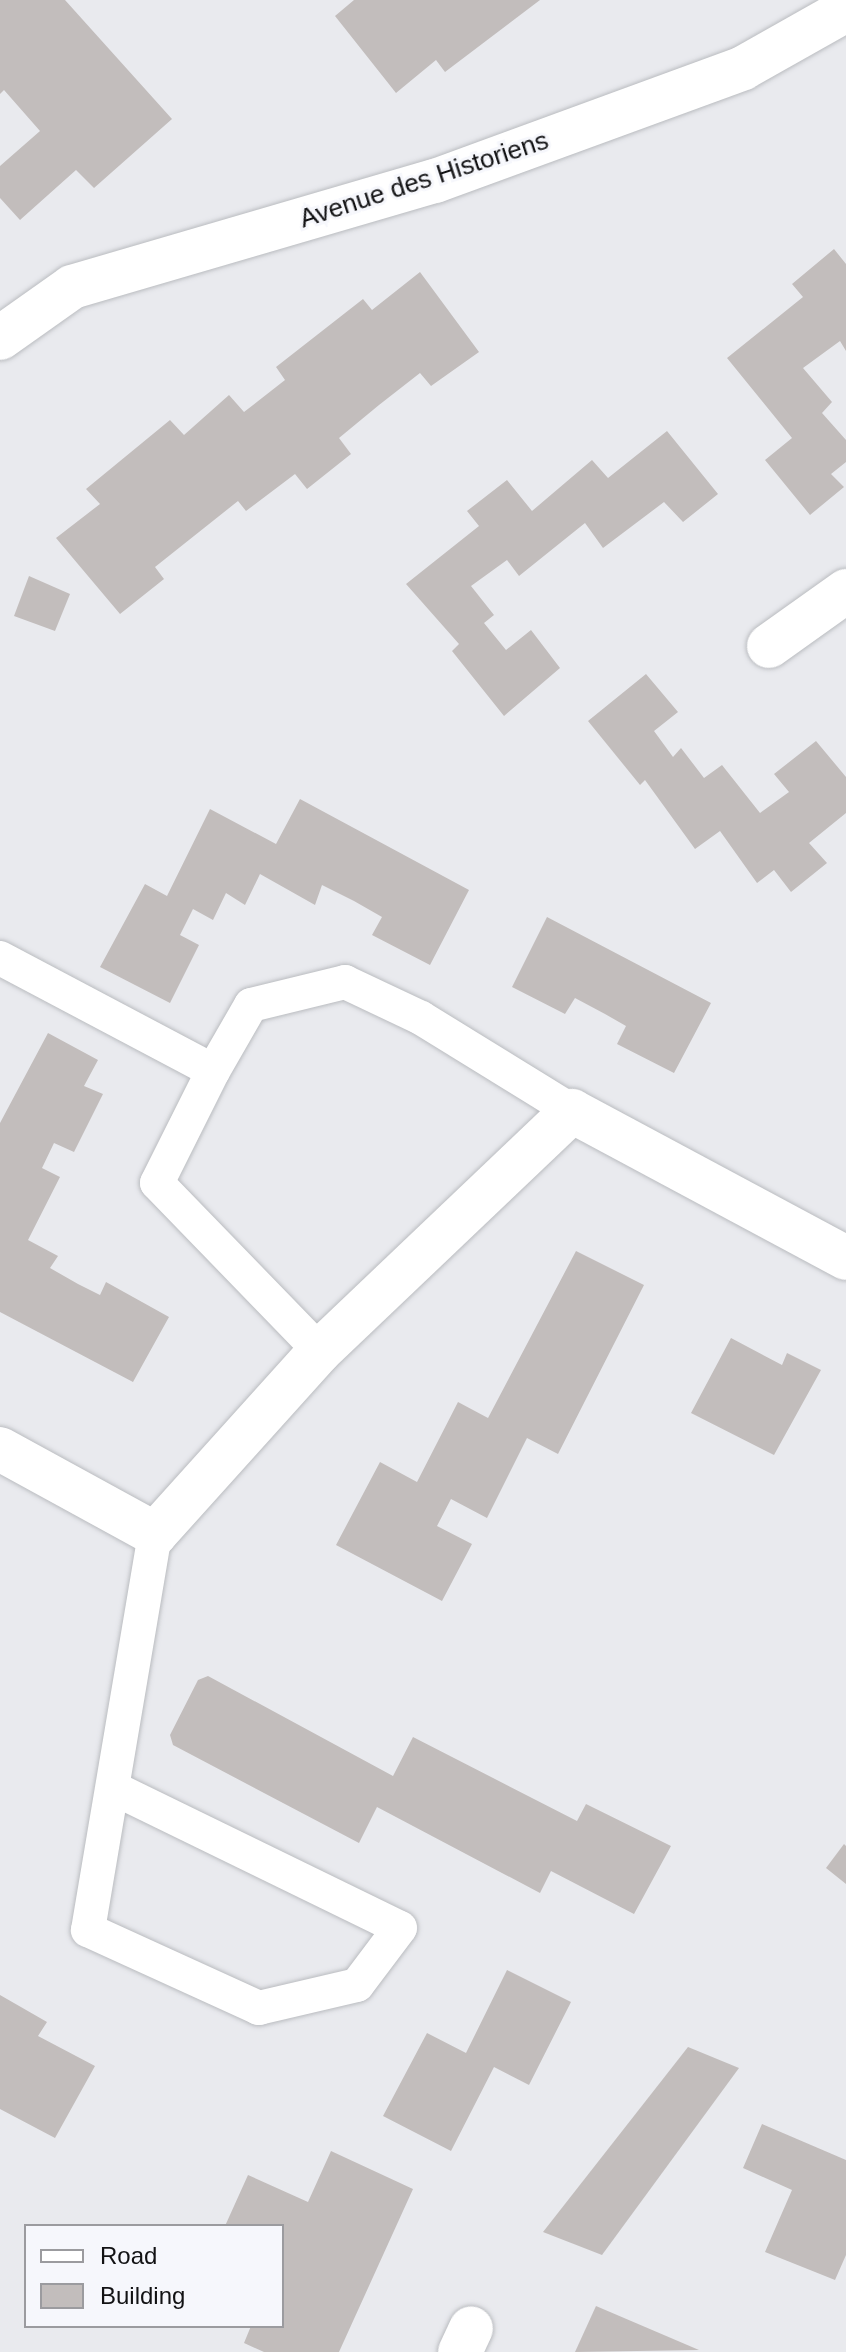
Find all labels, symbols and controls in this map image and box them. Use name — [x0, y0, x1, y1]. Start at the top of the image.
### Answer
street label: Avenue des Historiens — [296, 125, 552, 235]
legend — [24, 2224, 284, 2328]
text: Road — [100, 2242, 157, 2269]
text: Building — [100, 2282, 185, 2309]

